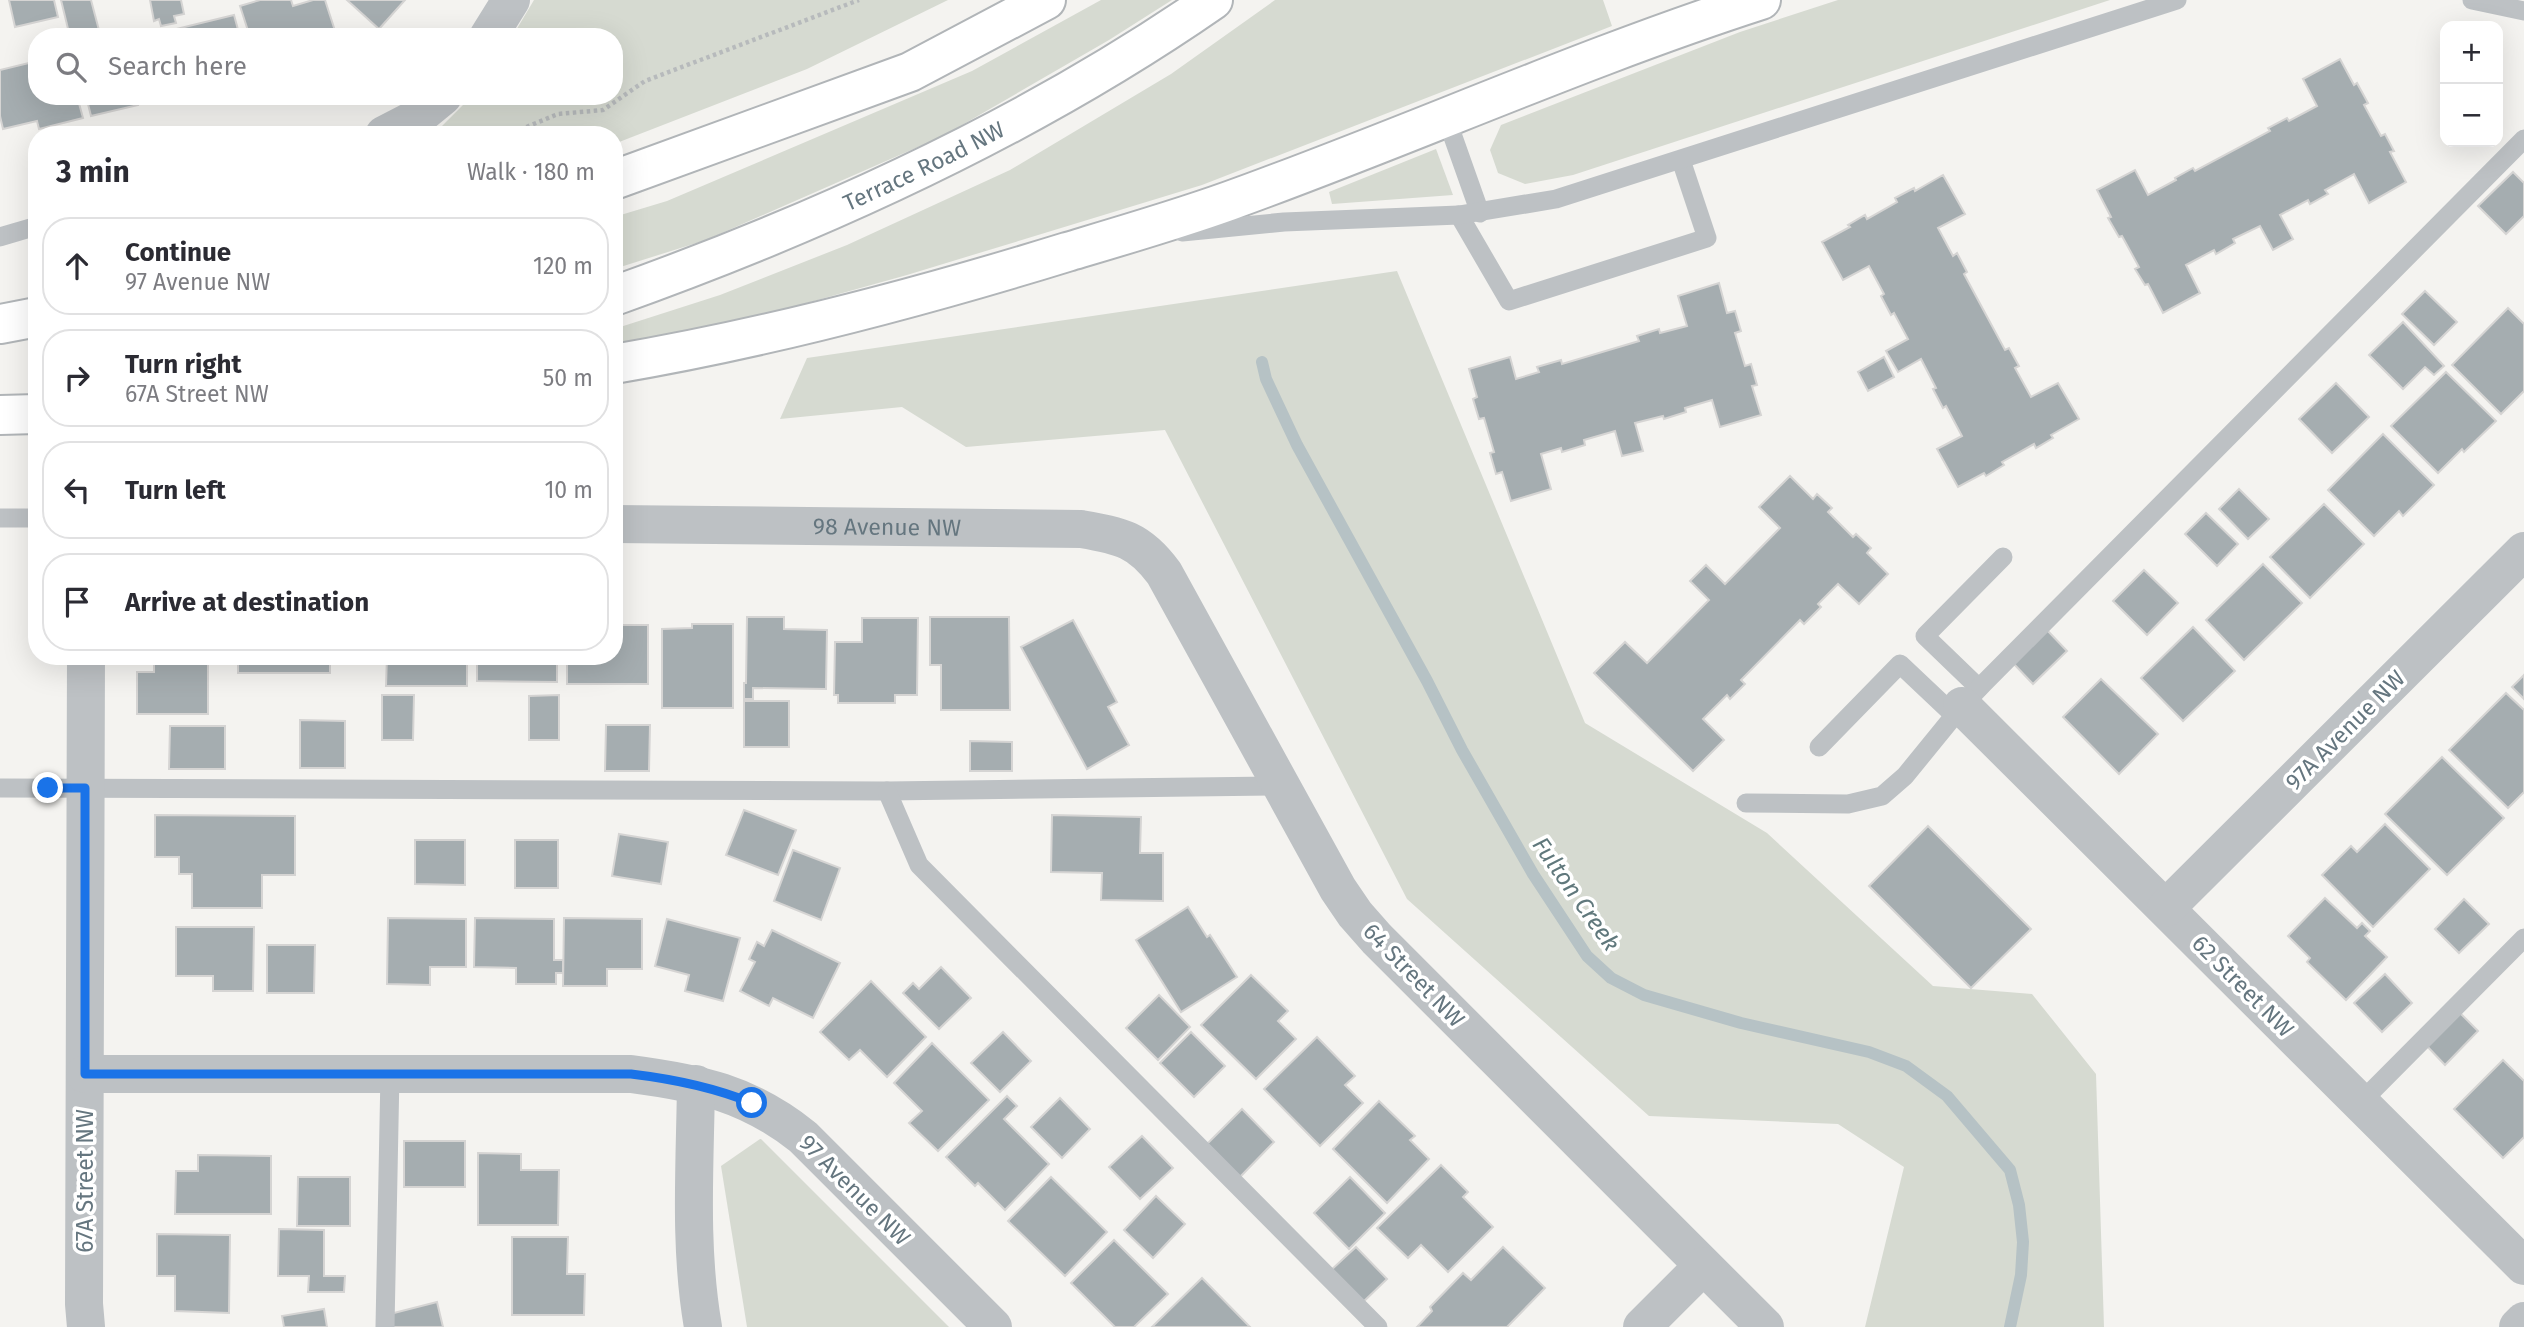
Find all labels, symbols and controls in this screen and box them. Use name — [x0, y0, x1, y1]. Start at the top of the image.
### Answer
map controls — [2440, 21, 2503, 147]
button: + — [2440, 21, 2503, 84]
search box — [28, 28, 623, 105]
icon: search — [52, 48, 90, 86]
text: Search here — [108, 51, 247, 82]
button: − — [2440, 84, 2503, 147]
street label: Terrace Road NW — [839, 115, 1009, 217]
text: 3 min — [56, 154, 130, 190]
text: Walk · 180 m — [467, 158, 595, 186]
text: Continue — [125, 237, 231, 268]
icon: ahead — [58, 247, 96, 285]
text: 120 m — [533, 252, 593, 280]
text: 97 Avenue NW — [125, 268, 270, 296]
text: Turn right — [125, 349, 242, 380]
icon: right — [58, 359, 96, 397]
text: 50 m — [543, 364, 593, 392]
text: 67A Street NW — [125, 380, 269, 408]
icon: left — [58, 471, 96, 509]
text: Turn left — [125, 475, 226, 506]
text: 10 m — [544, 476, 593, 504]
street label: 98 Avenue NW — [813, 512, 961, 542]
icon: arrive — [58, 583, 96, 621]
text: Arrive at destination — [125, 587, 369, 618]
street label: 97A Avenue NW — [2279, 664, 2411, 796]
route end — [32, 772, 63, 803]
water label: Fulton Creek — [1526, 832, 1626, 956]
street label: 64 Street NW — [1357, 917, 1471, 1033]
street label: 62 Street NW — [2186, 929, 2300, 1043]
route start — [736, 1087, 767, 1118]
street label: 67A Street NW — [71, 1109, 99, 1253]
street label: 97 Avenue NW — [794, 1129, 916, 1251]

